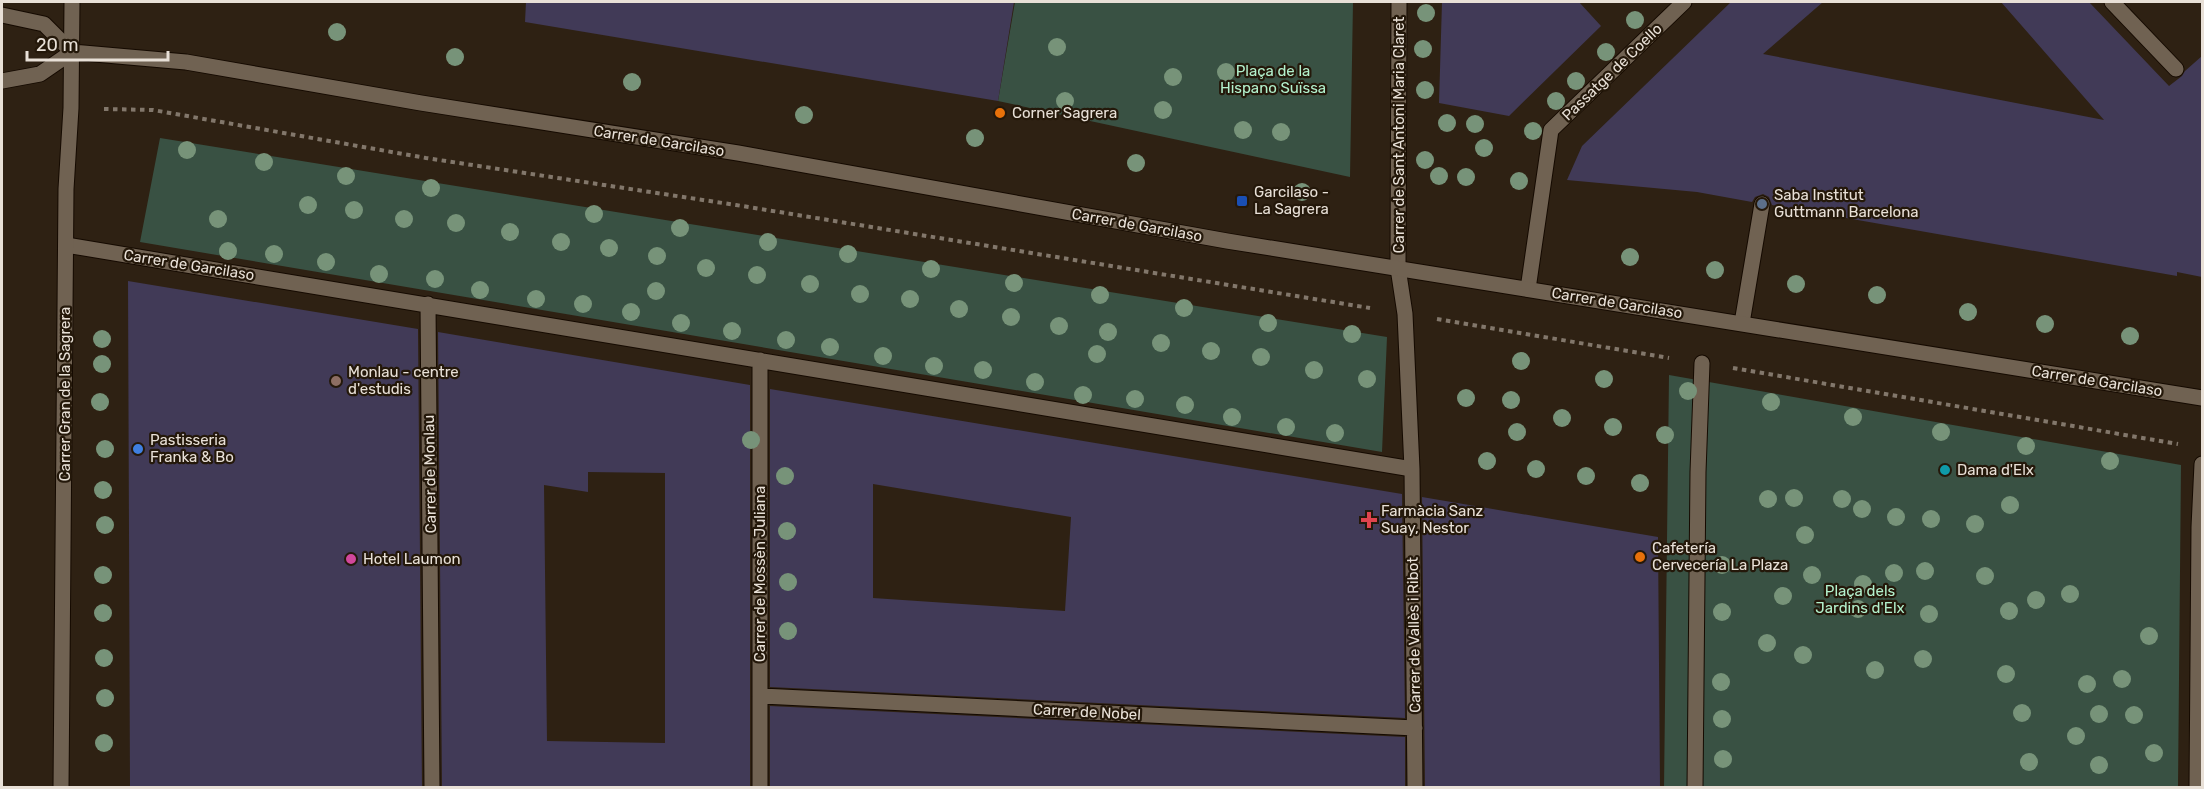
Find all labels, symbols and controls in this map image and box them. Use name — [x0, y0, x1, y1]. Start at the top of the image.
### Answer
street label: Carrer de Sant Antoni Maria Claret — [1390, 16, 1408, 253]
street label: Passatge de Coello — [1558, 20, 1666, 124]
scale bar — [27, 24, 168, 62]
text: 20 m — [36, 34, 78, 56]
park label: Plaça de la Hispano Suïssa — [1220, 62, 1326, 97]
place label: Corner Sagrera — [1012, 104, 1117, 122]
marker: Corner Sagrera — [993, 106, 1007, 120]
street label: Carrer de Garcilaso — [592, 122, 726, 160]
place label: Garcilaso - La Sagrera — [1254, 183, 1329, 218]
place label: Saba Institut Guttmann Barcelona — [1774, 186, 1919, 221]
marker: Garcilaso - La Sagrera — [1235, 194, 1249, 208]
marker: Saba Institut Guttmann Barcelona — [1755, 197, 1769, 211]
street label: Carrer de Garcilaso — [1070, 205, 1204, 245]
street label: Carrer de Garcilaso — [122, 246, 256, 284]
street label: Carrer de Garcilaso — [1550, 284, 1684, 322]
street label: Carrer Gran de la Sagrera — [56, 307, 74, 481]
street label: Carrer de Garcilaso — [2030, 362, 2164, 400]
place label: Monlau - centre d'estudis — [348, 363, 459, 398]
marker: Monlau - centre d'estudis — [329, 374, 343, 388]
street label: Carrer de Monlau — [420, 415, 440, 533]
place label: Pastisseria Franka & Bo — [150, 431, 234, 466]
marker: Pastisseria Franka & Bo — [131, 442, 145, 456]
place label: Dama d'Elx — [1957, 461, 2034, 479]
marker: Dama d'Elx — [1938, 463, 1952, 477]
street label: Carrer de Mossèn Juliana — [751, 486, 769, 662]
place label: Farmàcia Sanz Suay, Nestor — [1381, 502, 1483, 537]
marker: Farmàcia Sanz Suay, Nestor — [1362, 513, 1376, 527]
place label: Cafetería Cervecería La Plaza — [1652, 539, 1788, 574]
place label: Hotel Laumon — [363, 550, 461, 568]
marker: Cafetería Cervecería La Plaza — [1633, 550, 1647, 564]
marker: Hotel Laumon — [344, 552, 358, 566]
street label: Carrer de Vallès i Ribot — [1404, 557, 1424, 713]
park label: Plaça dels Jardins d'Elx — [1815, 582, 1905, 617]
street label: Carrer de Nobel — [1033, 700, 1141, 724]

